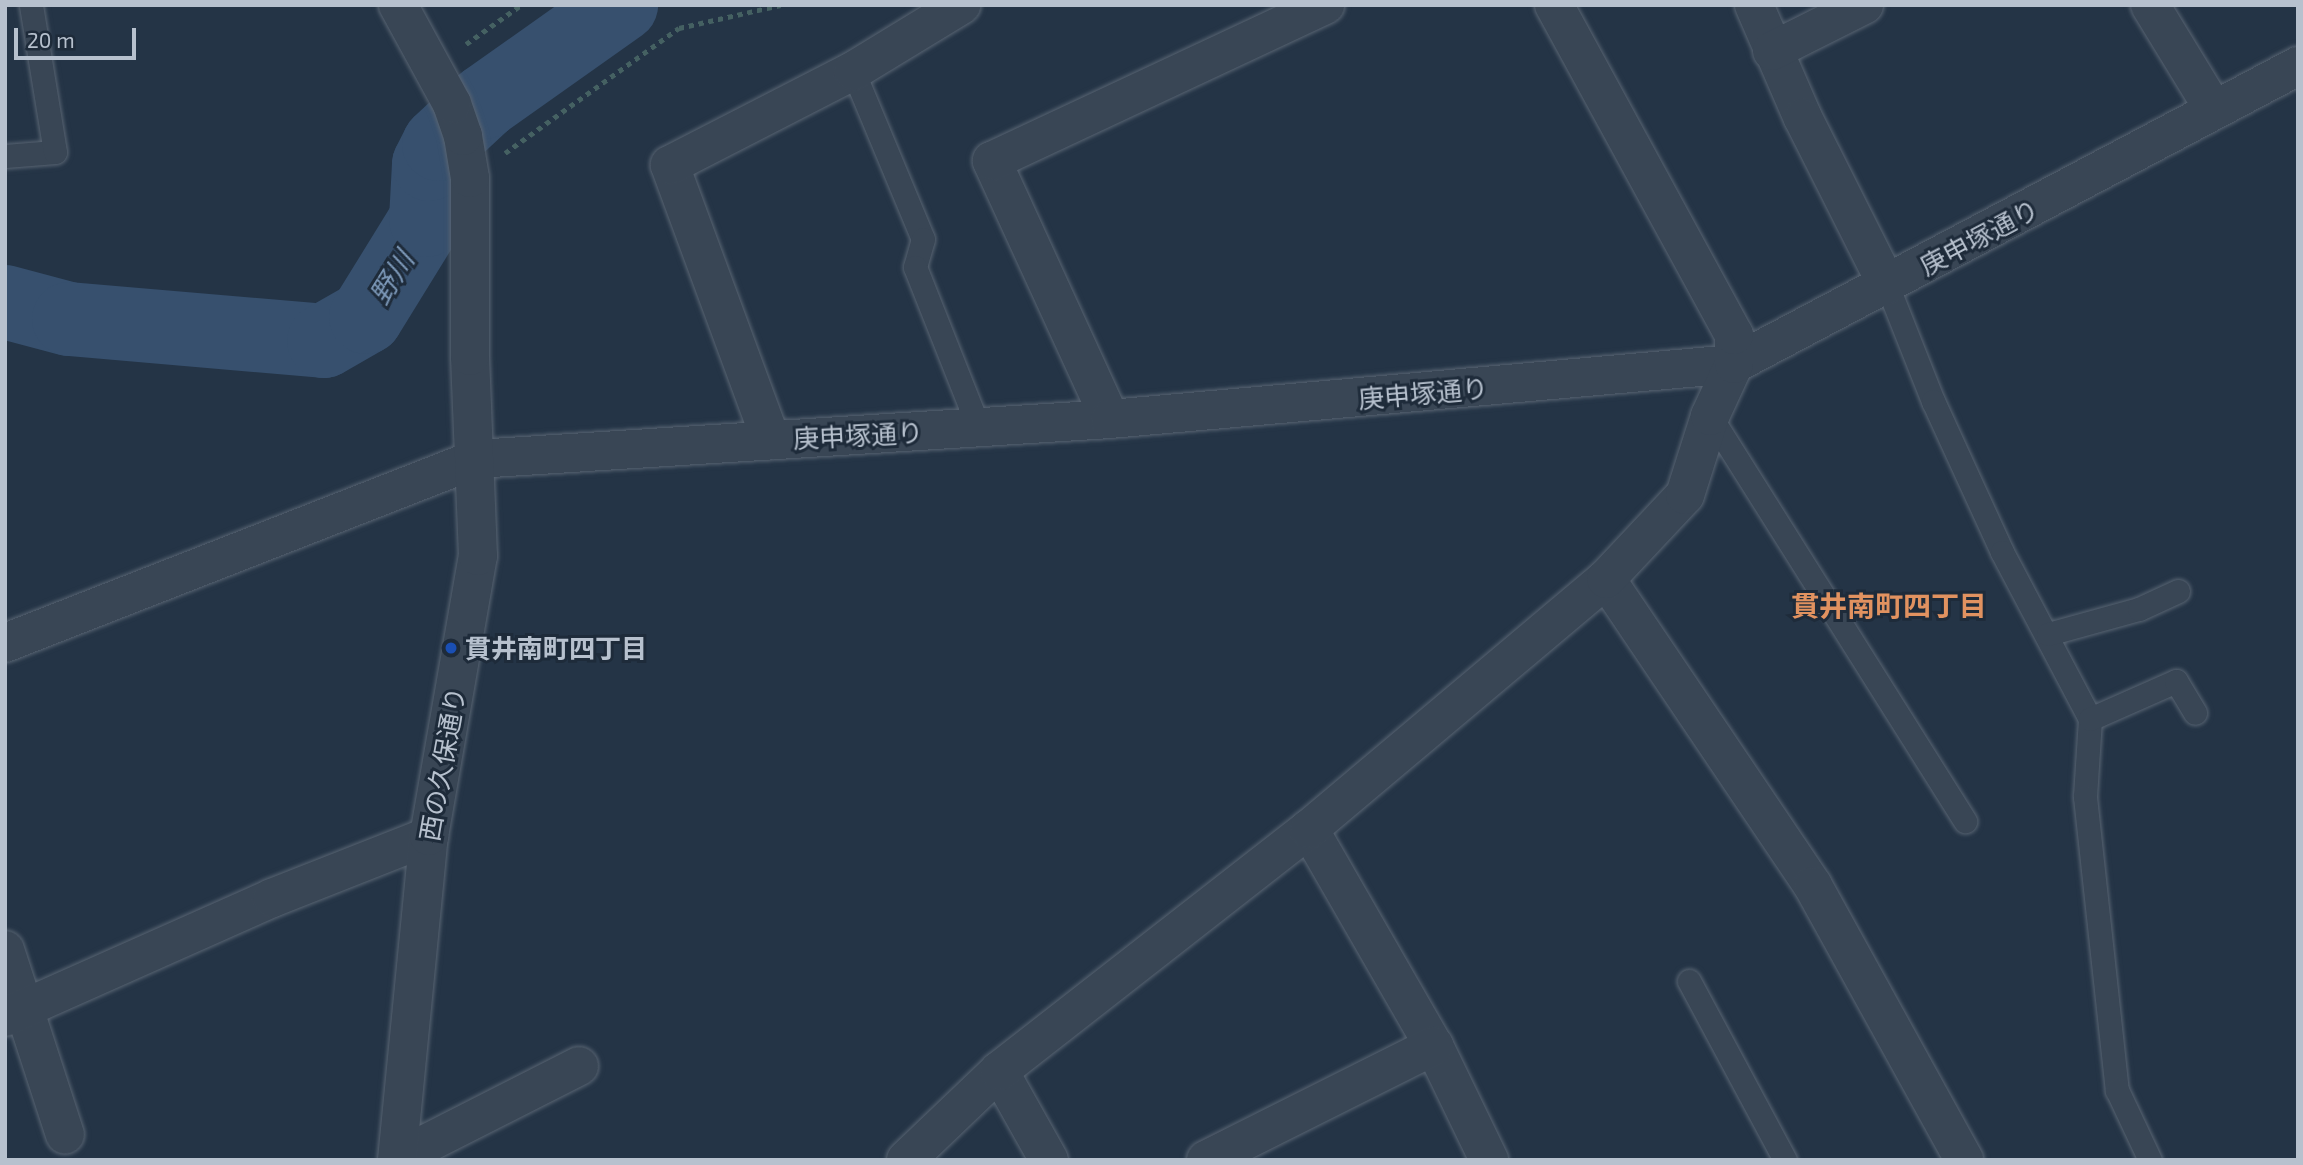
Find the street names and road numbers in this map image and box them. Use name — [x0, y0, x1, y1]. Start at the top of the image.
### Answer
street label: 庚申塚通り — [1914, 193, 2044, 281]
street label: 庚申塚通り — [1357, 372, 1489, 414]
street label: 庚申塚通り — [792, 416, 924, 454]
street label: 西の久保通り — [413, 684, 471, 844]

